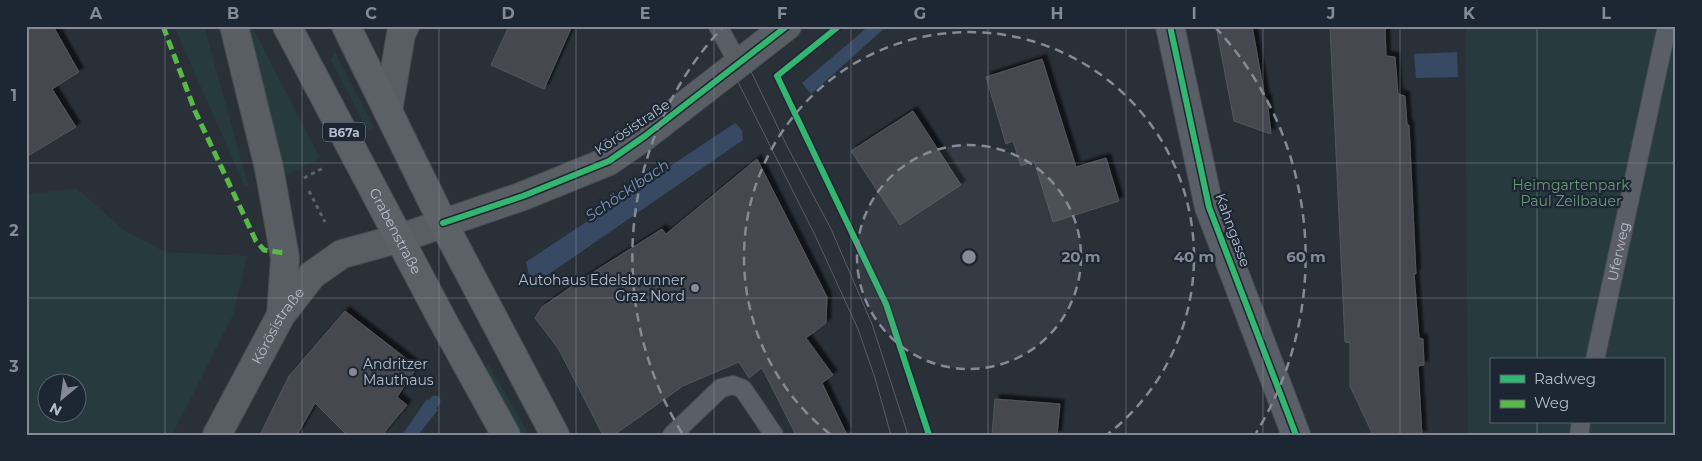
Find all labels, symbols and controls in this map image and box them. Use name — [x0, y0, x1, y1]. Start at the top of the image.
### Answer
text: A — [89, 4, 103, 23]
text: B — [227, 4, 239, 23]
text: C — [365, 4, 377, 23]
text: D — [501, 4, 515, 23]
text: E — [640, 4, 650, 23]
text: F — [777, 4, 787, 23]
text: G — [914, 4, 926, 23]
text: H — [1051, 4, 1063, 23]
text: I — [1191, 4, 1197, 23]
text: J — [1326, 4, 1335, 23]
text: K — [1463, 4, 1476, 23]
text: L — [1601, 4, 1611, 23]
text: 1 — [11, 86, 17, 105]
street label: Körösistraße — [591, 95, 673, 159]
road number: B67a — [323, 122, 365, 142]
water label: Schöcklbach — [581, 155, 673, 225]
park label: Heimgartenpark Paul Zeilbauer — [1512, 176, 1630, 210]
street label: Grabenstraße — [365, 185, 426, 277]
street label: Kahngasse — [1211, 191, 1255, 269]
street label: Uferweg — [1603, 220, 1634, 283]
text: 2 — [9, 221, 19, 240]
text: 20 m — [1061, 247, 1101, 266]
text: 40 m — [1174, 247, 1214, 266]
text: 60 m — [1286, 247, 1326, 266]
centre of rings — [960, 248, 978, 266]
place label: Autohaus Edelsbrunner Graz Nord — [519, 271, 685, 305]
marker: Autohaus Edelsbrunner Graz Nord — [689, 282, 701, 294]
street label: Körösistraße — [247, 284, 308, 367]
place label: Andritzer Mauthaus — [363, 355, 434, 389]
text: 3 — [8, 357, 19, 376]
legend — [1490, 358, 1664, 424]
marker: Andritzer Mauthaus — [347, 366, 359, 378]
text: Radweg — [1534, 369, 1596, 388]
north arrow — [38, 374, 88, 424]
text: Weg — [1534, 393, 1569, 412]
text: N — [46, 399, 65, 420]

